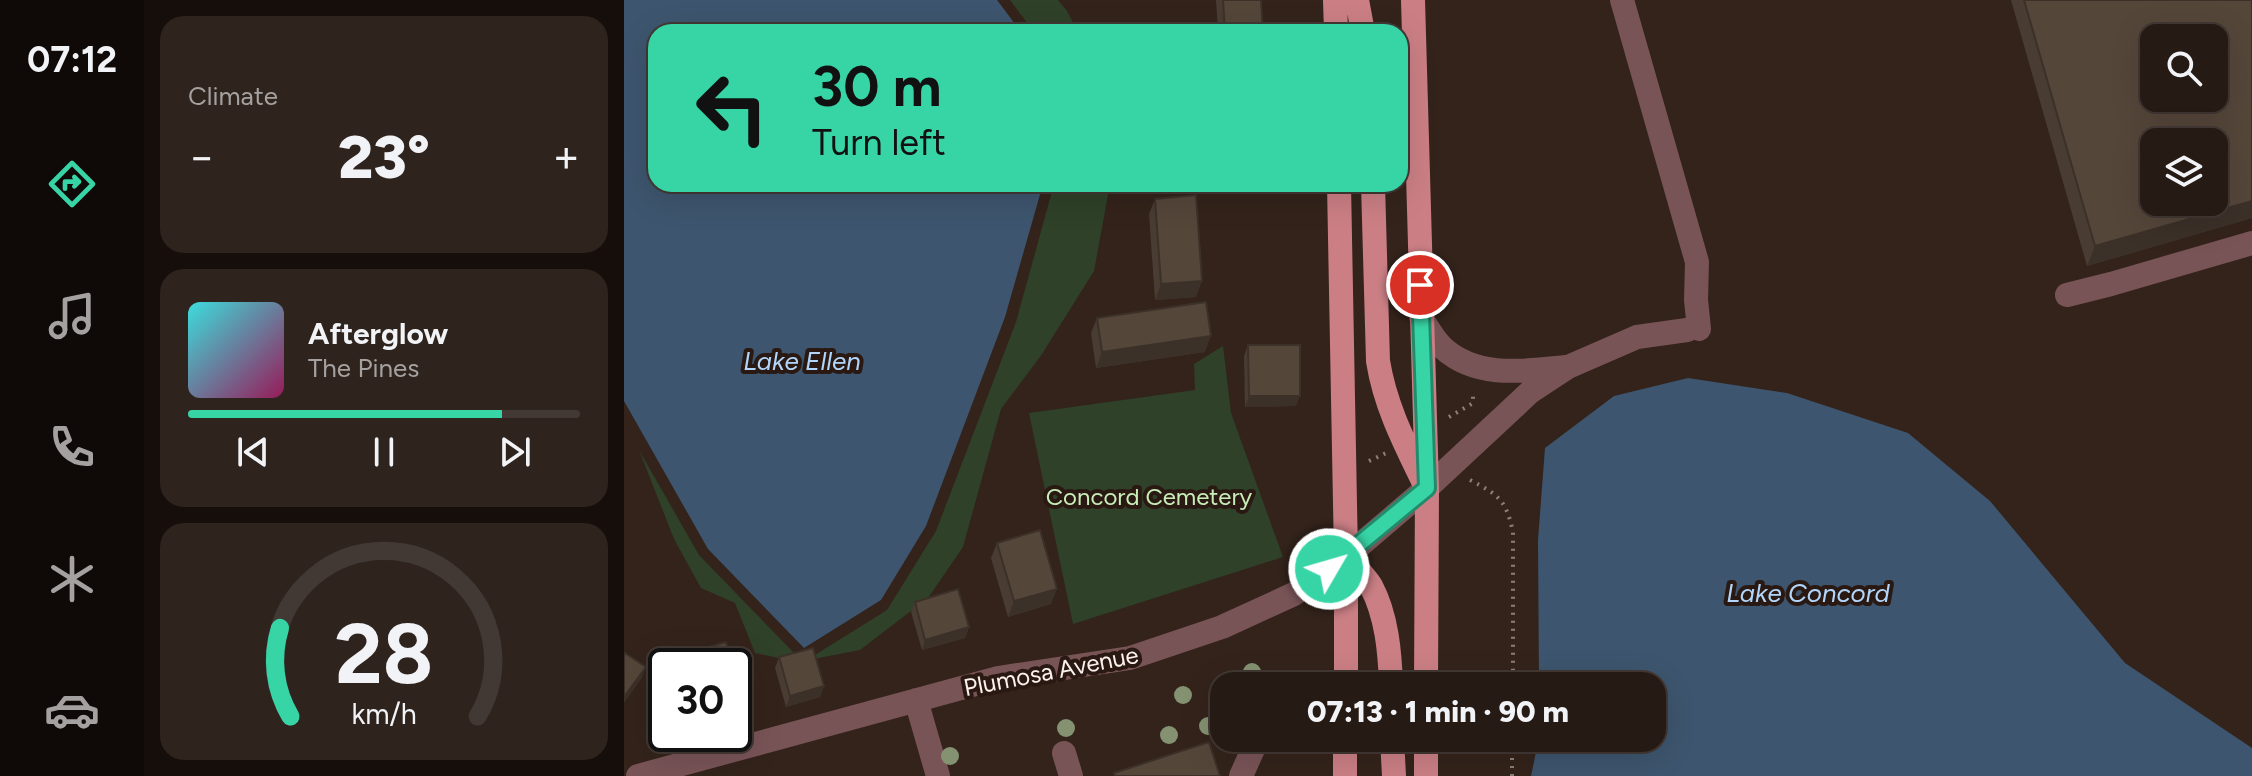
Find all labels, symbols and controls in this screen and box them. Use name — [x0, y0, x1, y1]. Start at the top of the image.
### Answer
map controls — [2140, 24, 2228, 216]
button: search — [2140, 24, 2228, 112]
text: 07:12 — [27, 38, 117, 81]
text: 30 m — [812, 53, 942, 120]
icon: left — [680, 56, 784, 160]
text: Climate — [188, 80, 278, 112]
text: 23° — [338, 121, 430, 193]
text: Turn left — [812, 121, 946, 164]
button: layers — [2140, 128, 2228, 216]
text: − — [188, 130, 215, 183]
text: + — [553, 130, 580, 183]
icon: directions — [44, 156, 100, 212]
pin — [1386, 251, 1454, 319]
icon: arrive — [1398, 263, 1442, 307]
icon: music — [44, 288, 100, 344]
text: Afterglow — [308, 315, 448, 352]
water label: Lake Ellen — [743, 345, 861, 377]
text: The Pines — [308, 352, 419, 384]
icon: phone — [44, 419, 100, 475]
icon: previous — [231, 430, 275, 474]
icon: pause — [362, 430, 406, 474]
icon: next — [493, 430, 537, 474]
park label: Concord Cemetery — [1046, 482, 1253, 511]
position arrow — [1287, 527, 1371, 611]
icon: climate — [44, 551, 100, 607]
water label: Lake Concord — [1726, 577, 1890, 609]
text: 28 — [334, 604, 434, 704]
street label: Plumosa Avenue — [961, 640, 1141, 702]
speed limit sign: 30 — [648, 648, 752, 752]
icon: car — [44, 682, 100, 738]
text: 07:13 · 1 min · 90 m — [1307, 693, 1569, 730]
text: km/h — [351, 698, 417, 732]

